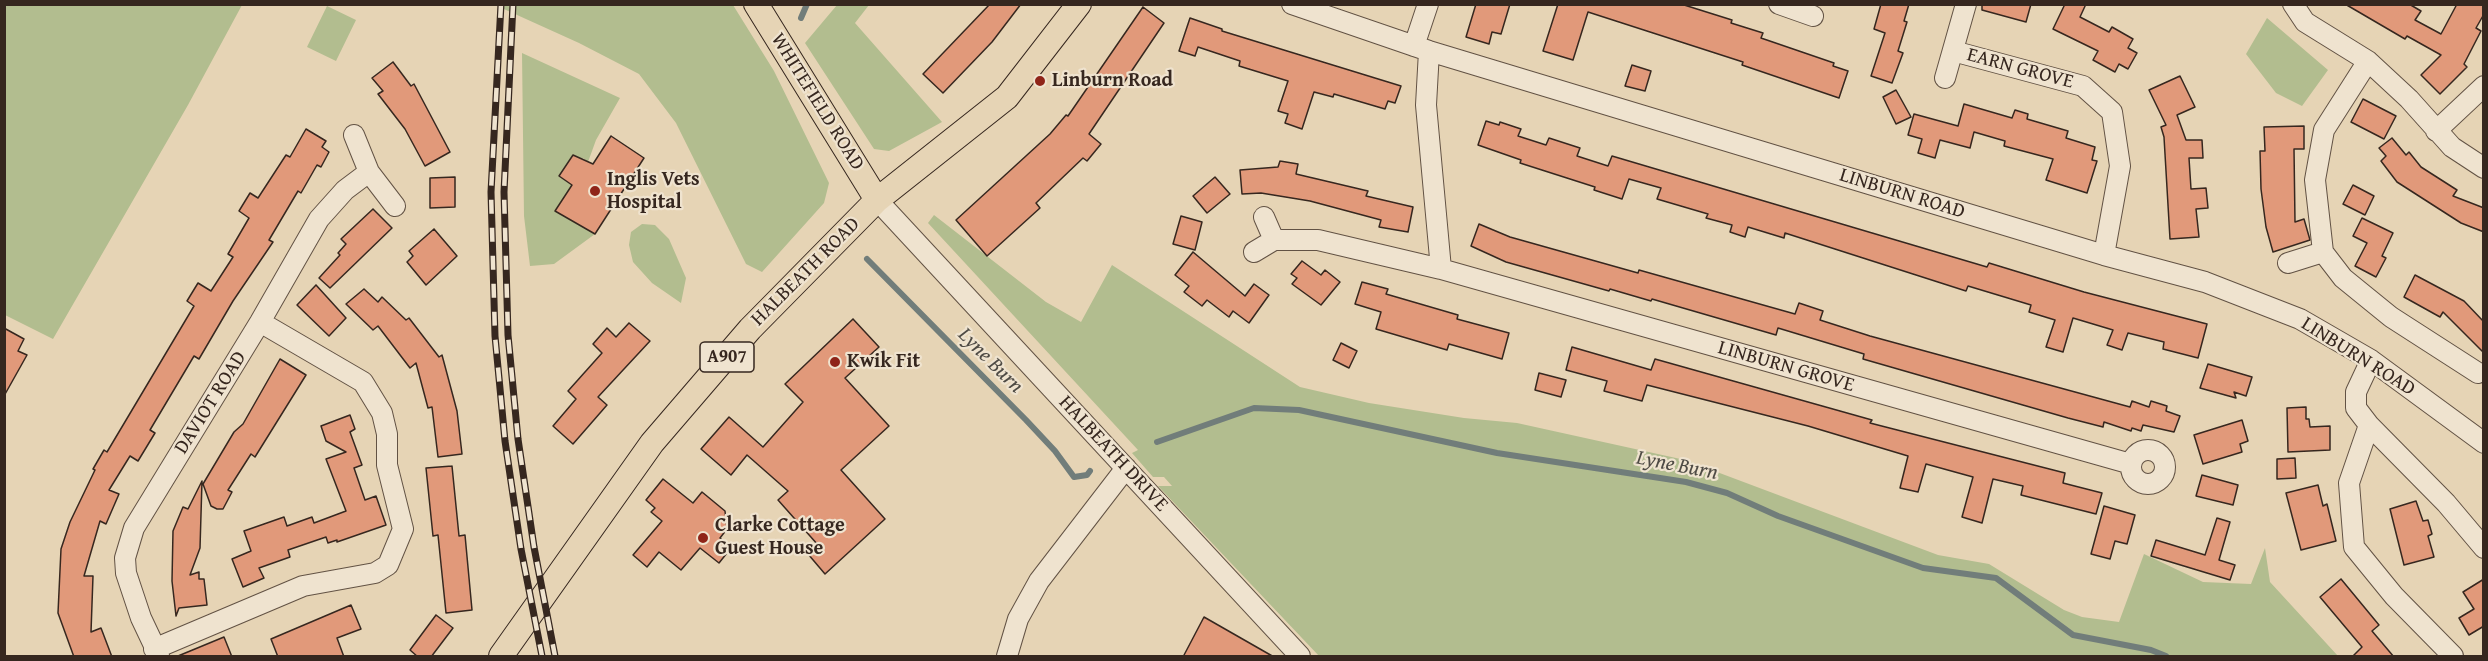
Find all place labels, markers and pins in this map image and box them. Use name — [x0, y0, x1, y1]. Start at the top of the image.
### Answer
place label: Linburn Road — [1052, 69, 1173, 93]
marker: Linburn Road — [1033, 74, 1047, 88]
place label: Inglis Vets Hospital — [607, 168, 700, 215]
marker: Inglis Vets Hospital — [588, 184, 602, 198]
place label: Kwik Fit — [847, 350, 920, 374]
marker: Kwik Fit — [828, 355, 842, 369]
place label: Clarke Cottage Guest House — [715, 514, 845, 561]
marker: Clarke Cottage Guest House — [696, 531, 710, 545]

